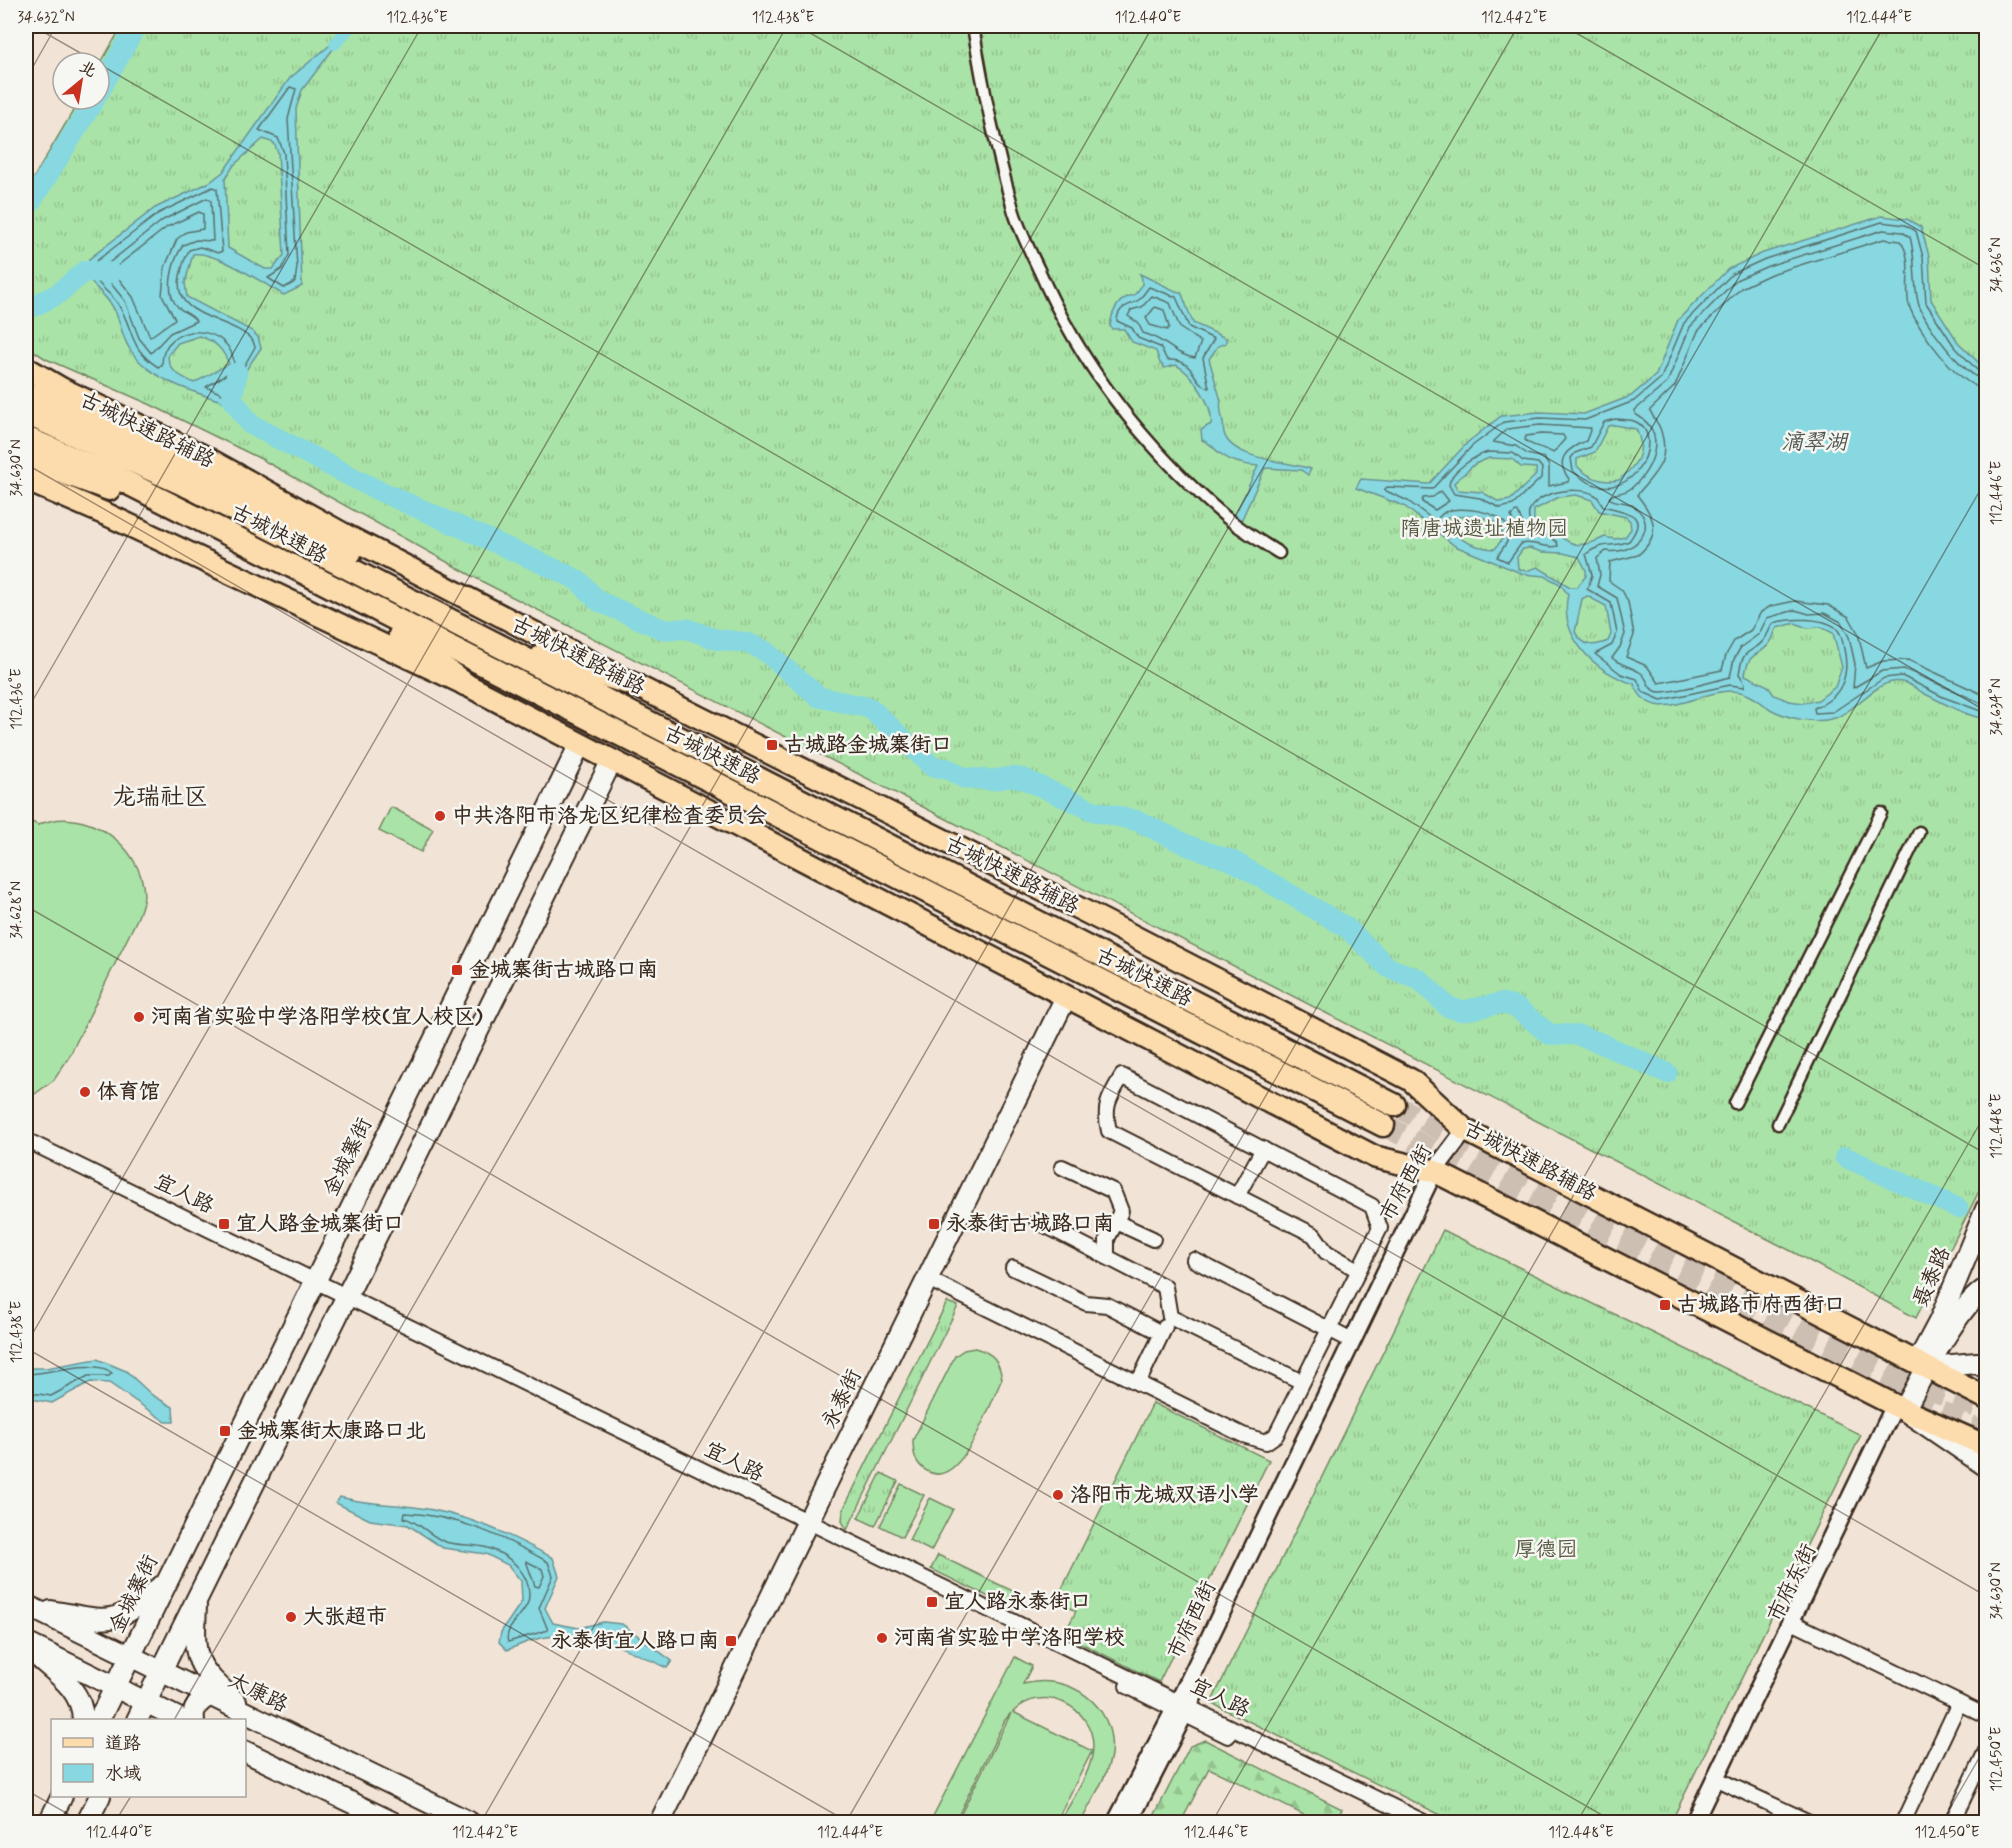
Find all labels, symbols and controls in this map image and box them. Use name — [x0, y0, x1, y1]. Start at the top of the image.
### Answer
text: 34.632°N — [17, 8, 75, 28]
text: 112.436°E — [386, 8, 448, 28]
text: 112.438°E — [752, 8, 815, 28]
text: 112.440°E — [1115, 8, 1181, 28]
text: 112.442°E — [1481, 8, 1547, 28]
text: 112.444°E — [1846, 8, 1912, 28]
north arrow — [51, 51, 111, 111]
text: 北 — [76, 56, 100, 82]
text: 34.636°N — [1987, 237, 2007, 293]
street label: 古城快速路辅路 — [75, 385, 219, 475]
water label: 滴翠湖 — [1781, 429, 1849, 457]
text: 34.630°N — [7, 439, 27, 497]
text: 112.446°E — [1987, 461, 2007, 525]
street label: 古城快速路 — [226, 498, 332, 570]
park label: 隋唐城遗址植物园 — [1400, 515, 1568, 543]
street label: 古城快速路辅路 — [506, 610, 650, 702]
text: 112.436°E — [7, 668, 27, 730]
text: 34.634°N — [1987, 678, 2007, 736]
street label: 古城快速路 — [659, 719, 765, 791]
place label: 古城路金城寨街口 — [784, 731, 952, 759]
marker: 古城路金城寨街口 — [765, 738, 779, 752]
district label: 龙瑞社区 — [112, 782, 208, 813]
place label: 中共洛阳市洛龙区纪律检查委员会 — [452, 802, 767, 830]
marker: 中共洛阳市洛龙区纪律检查委员会 — [433, 809, 447, 823]
street label: 古城快速路辅路 — [940, 829, 1084, 921]
text: 34.628°N — [7, 881, 27, 939]
street label: 古城快速路 — [1091, 941, 1197, 1013]
place label: 金城寨街古城路口南 — [469, 956, 658, 984]
marker: 金城寨街古城路口南 — [450, 963, 464, 977]
place label: 河南省实验中学洛阳学校(宜人校区) — [151, 1003, 483, 1031]
marker: 河南省实验中学洛阳学校(宜人校区) — [132, 1010, 146, 1024]
place label: 体育馆 — [97, 1078, 160, 1106]
marker: 体育馆 — [78, 1085, 92, 1099]
text: 112.448°E — [1987, 1093, 2007, 1159]
street label: 金城寨街 — [317, 1113, 379, 1201]
street label: 古城快速路辅路 — [1459, 1114, 1601, 1208]
street label: 市府西街 — [1373, 1139, 1439, 1227]
street label: 宜人路 — [150, 1168, 218, 1220]
place label: 宜人路金城寨街口 — [236, 1210, 404, 1238]
place label: 永泰街古城路口南 — [946, 1210, 1114, 1238]
marker: 宜人路金城寨街口 — [217, 1217, 231, 1231]
marker: 永泰街古城路口南 — [927, 1217, 941, 1231]
street label: 聂泰路 — [1907, 1243, 1957, 1311]
place label: 古城路市府西街口 — [1677, 1291, 1845, 1319]
marker: 古城路市府西街口 — [1658, 1298, 1672, 1312]
text: 112.438°E — [7, 1300, 27, 1363]
street label: 永泰街 — [816, 1365, 868, 1433]
place label: 金城寨街太康路口北 — [237, 1417, 426, 1445]
marker: 金城寨街太康路口北 — [218, 1424, 232, 1438]
street label: 宜人路 — [700, 1436, 768, 1488]
place label: 洛阳市龙城双语小学 — [1070, 1481, 1259, 1509]
marker: 洛阳市龙城双语小学 — [1051, 1488, 1065, 1502]
park label: 厚德园 — [1515, 1536, 1578, 1564]
street label: 市府东街 — [1761, 1539, 1823, 1627]
street label: 金城寨街 — [103, 1550, 165, 1638]
text: 34.630°N — [1987, 1562, 2007, 1620]
street label: 市府西街 — [1161, 1576, 1223, 1664]
place label: 宜人路永泰街口 — [944, 1588, 1091, 1616]
marker: 宜人路永泰街口 — [925, 1595, 939, 1609]
place label: 大张超市 — [303, 1603, 387, 1631]
marker: 大张超市 — [284, 1610, 298, 1624]
place label: 河南省实验中学洛阳学校 — [894, 1624, 1125, 1652]
place label: 永泰街宜人路口南 — [551, 1627, 719, 1655]
marker: 河南省实验中学洛阳学校 — [875, 1631, 889, 1645]
marker: 永泰街宜人路口南 — [724, 1634, 738, 1648]
street label: 太康路 — [224, 1667, 292, 1719]
street label: 宜人路 — [1186, 1672, 1254, 1724]
legend — [51, 1719, 246, 1797]
text: 112.450°E — [1987, 1726, 2007, 1792]
text: 道路 — [105, 1732, 141, 1756]
text: 水域 — [105, 1762, 141, 1786]
text: 112.440°E — [86, 1823, 152, 1843]
text: 112.442°E — [452, 1823, 518, 1843]
text: 112.444°E — [817, 1823, 883, 1843]
text: 112.446°E — [1184, 1823, 1248, 1843]
text: 112.448°E — [1548, 1823, 1614, 1843]
text: 112.450°E — [1914, 1823, 1980, 1843]

